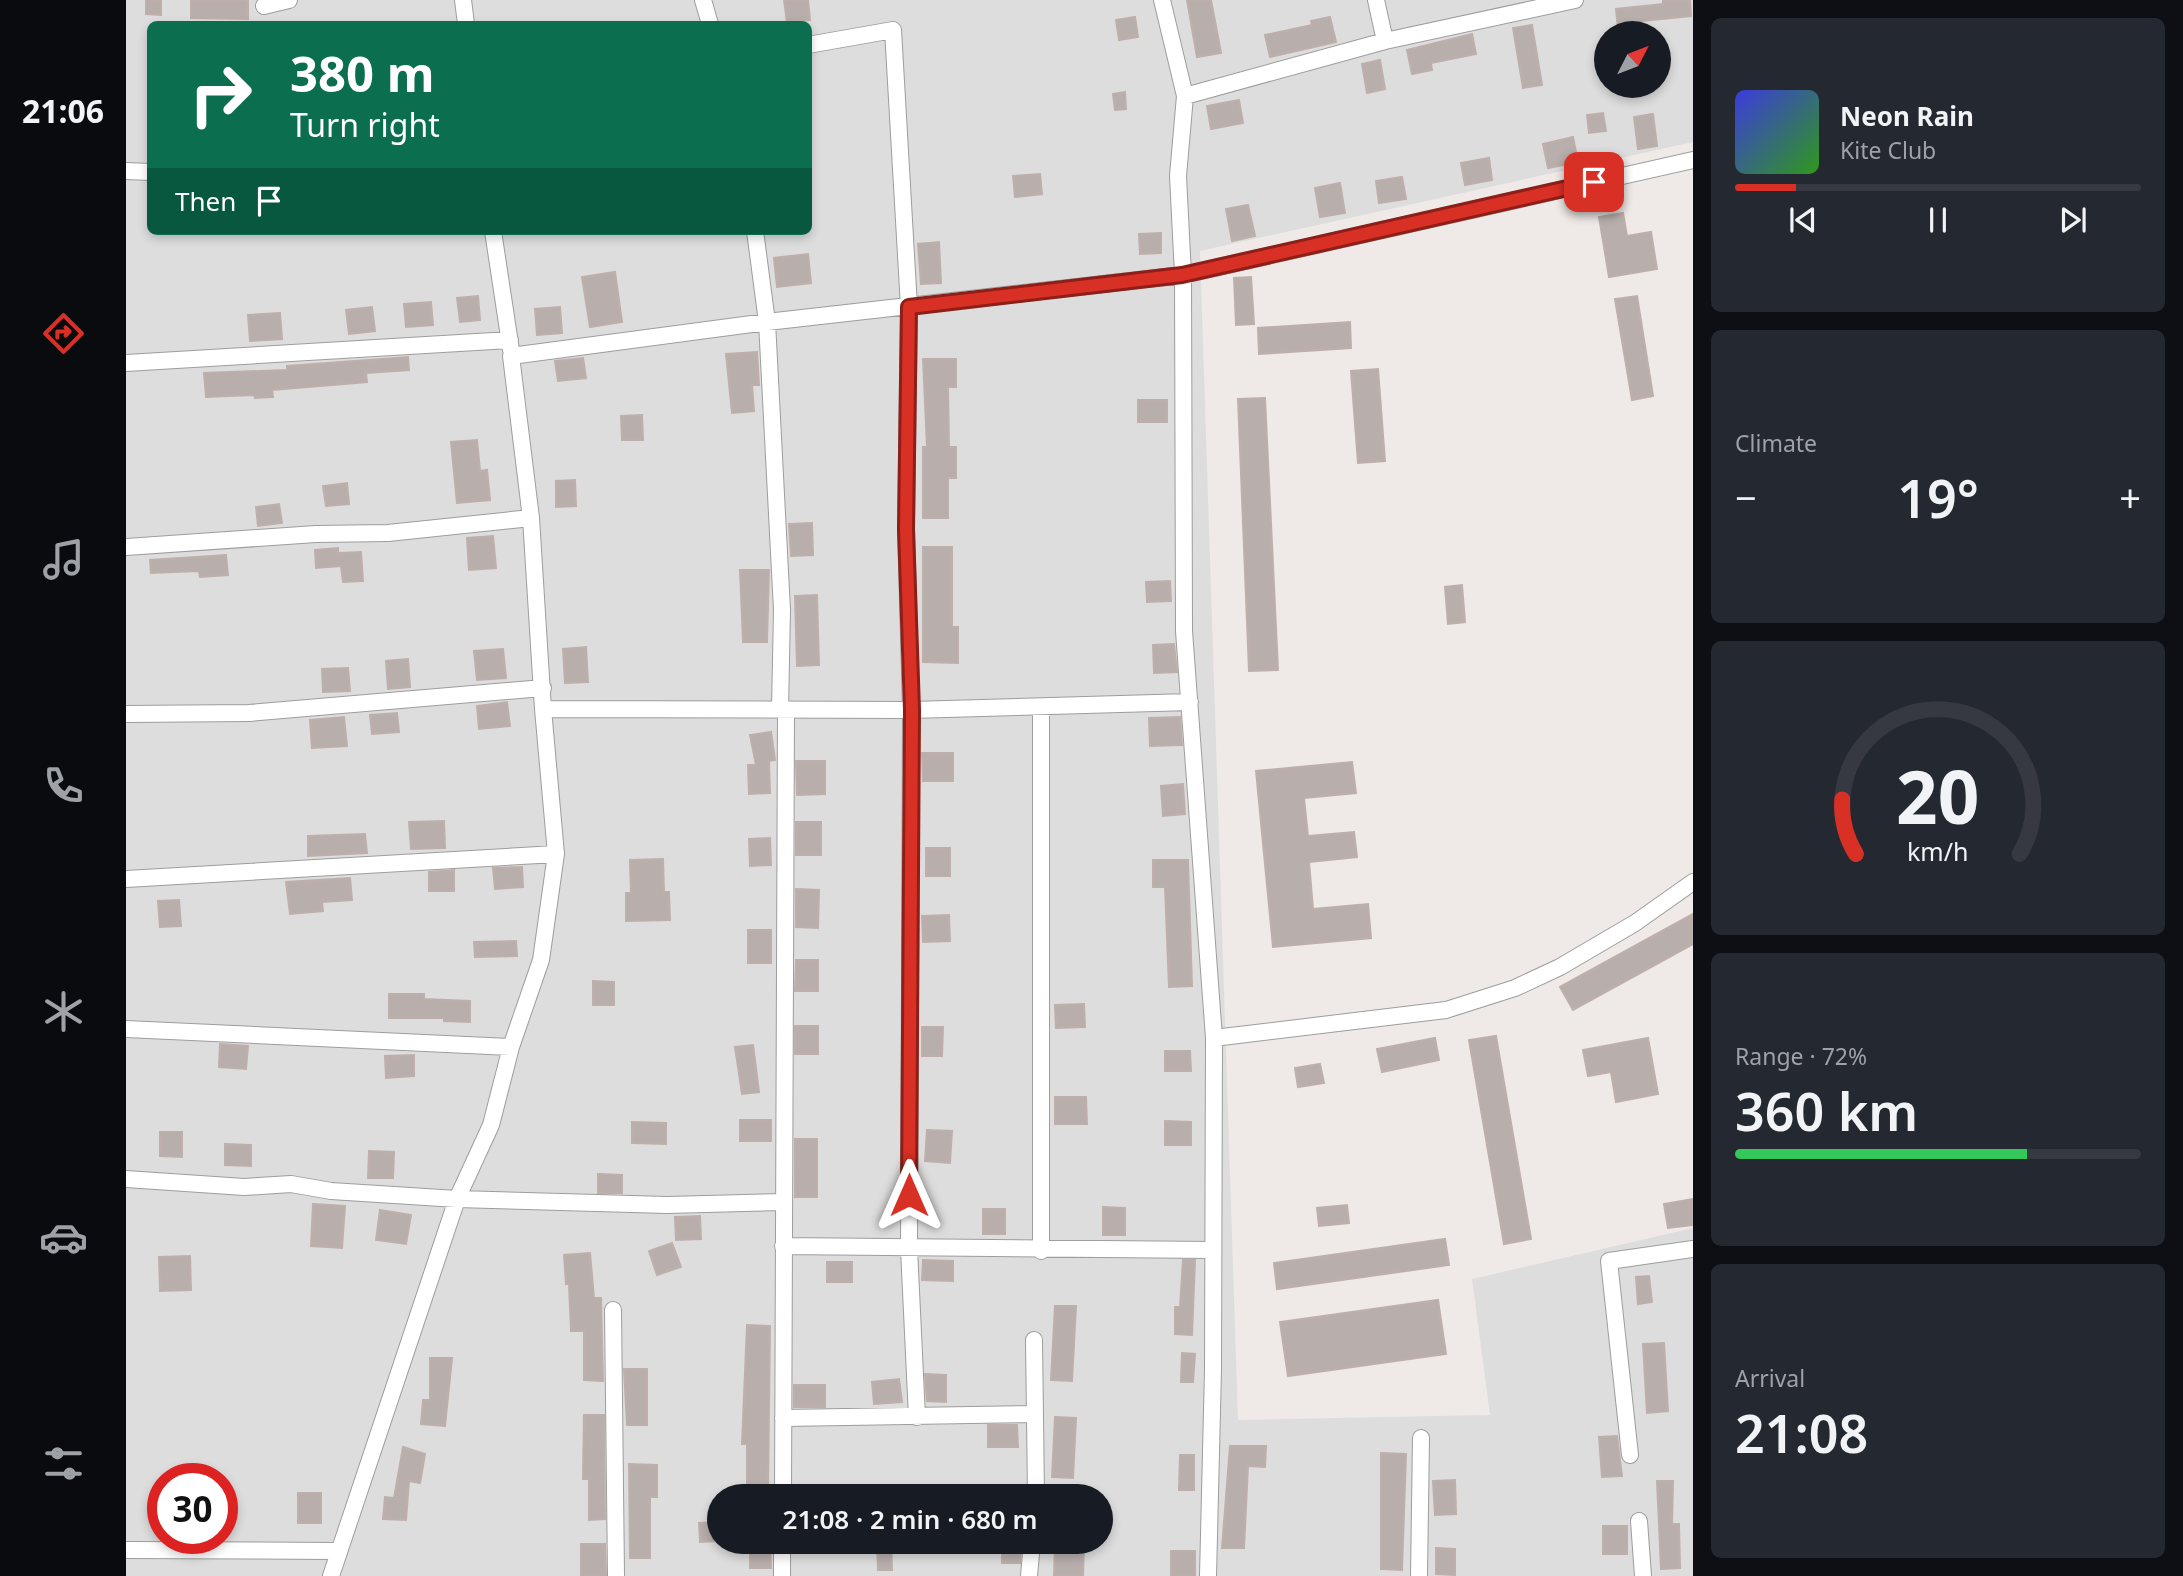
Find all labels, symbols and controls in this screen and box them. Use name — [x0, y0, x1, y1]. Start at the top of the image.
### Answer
north arrow — [1594, 21, 1671, 98]
map controls — [1594, 21, 1671, 98]
text: 380 m — [290, 40, 435, 106]
icon: right — [175, 49, 266, 140]
text: 21:06 — [22, 89, 104, 132]
text: Neon Rain — [1840, 98, 1974, 134]
text: Turn right — [290, 103, 440, 146]
text: Kite Club — [1840, 134, 1936, 166]
pin — [1564, 152, 1624, 212]
icon: arrive — [1575, 163, 1613, 201]
icon: arrive — [250, 182, 288, 220]
text: Then — [175, 183, 236, 219]
icon: previous — [1784, 201, 1822, 239]
icon: pause — [1919, 201, 1957, 239]
icon: next — [2054, 201, 2092, 239]
icon: directions — [39, 309, 88, 358]
text: Climate — [1735, 427, 1817, 459]
text: 19° — [1897, 462, 1979, 533]
text: − — [1735, 471, 1757, 523]
text: + — [2119, 471, 2141, 523]
icon: music — [39, 535, 88, 584]
text: 20 — [1896, 746, 1980, 845]
icon: phone — [39, 761, 88, 810]
text: km/h — [1907, 834, 1969, 868]
icon: climate — [39, 987, 88, 1036]
text: Range · 72% — [1735, 1040, 1867, 1072]
text: 360 km — [1735, 1075, 1918, 1146]
position arrow — [872, 1158, 946, 1232]
icon: car — [39, 1213, 88, 1262]
text: Arrival — [1735, 1362, 1805, 1394]
text: 21:08 — [1735, 1397, 1868, 1468]
icon: filters — [39, 1439, 88, 1488]
speed limit sign: 30 — [147, 1463, 238, 1554]
text: 21:08 · 2 min · 680 m — [783, 1501, 1037, 1537]

